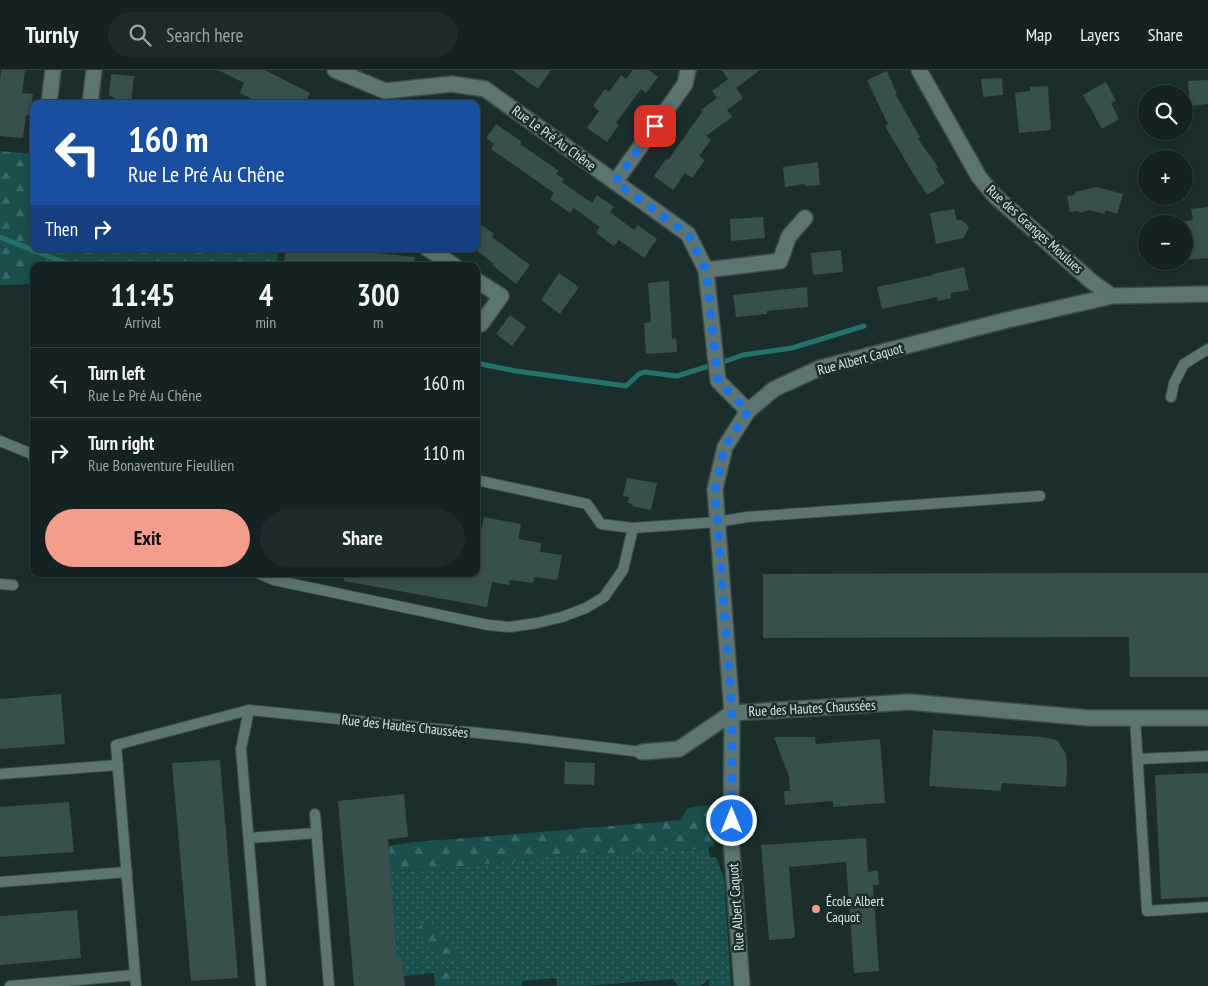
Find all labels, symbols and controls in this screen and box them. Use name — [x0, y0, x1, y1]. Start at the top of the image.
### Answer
search box — [108, 12, 458, 57]
text: Turnly — [25, 19, 78, 50]
icon: search — [126, 21, 154, 49]
text: Search here — [166, 23, 243, 47]
text: Map — [1026, 23, 1052, 46]
text: Layers — [1080, 23, 1120, 46]
text: Share — [1148, 23, 1183, 46]
map controls — [1138, 85, 1193, 270]
button: search — [1138, 85, 1193, 140]
street label: Rue Le Pré Au Chêne — [508, 101, 600, 175]
pin — [634, 105, 676, 147]
icon: arrive — [641, 112, 669, 140]
text: 160 m — [128, 116, 209, 162]
icon: left — [45, 120, 110, 185]
button: + — [1138, 150, 1193, 205]
text: Rue Le Pré Au Chêne — [128, 160, 285, 188]
street label: Rue des Granges Moulues — [983, 181, 1087, 277]
icon: right — [88, 215, 116, 243]
button: − — [1138, 215, 1193, 270]
text: Then — [45, 217, 78, 241]
text: 11:45 — [110, 275, 175, 314]
text: 4 — [259, 275, 273, 314]
text: 300 — [357, 275, 400, 314]
text: Arrival — [125, 312, 161, 332]
text: min — [255, 312, 276, 332]
text: m — [373, 312, 383, 332]
street label: Rue Albert Caquot — [815, 339, 905, 379]
text: Turn left — [88, 361, 145, 385]
icon: left — [45, 369, 73, 397]
text: 160 m — [423, 371, 465, 395]
text: Rue Le Pré Au Chêne — [88, 385, 202, 405]
text: Turn right — [88, 431, 154, 455]
icon: right — [45, 439, 73, 467]
text: 110 m — [423, 441, 465, 465]
text: Rue Bonaventure Fieullien — [88, 455, 234, 475]
button: Exit — [45, 509, 250, 567]
button: Share — [260, 509, 465, 567]
street label: Rue des Hautes Chaussées — [748, 696, 876, 720]
street label: Rue des Hautes Chaussées — [341, 710, 470, 742]
position arrow — [705, 794, 757, 846]
street label: Rue Albert Caquot — [724, 862, 748, 951]
place label: École Albert Caquot — [826, 892, 884, 926]
marker: École Albert Caquot — [810, 903, 822, 915]

